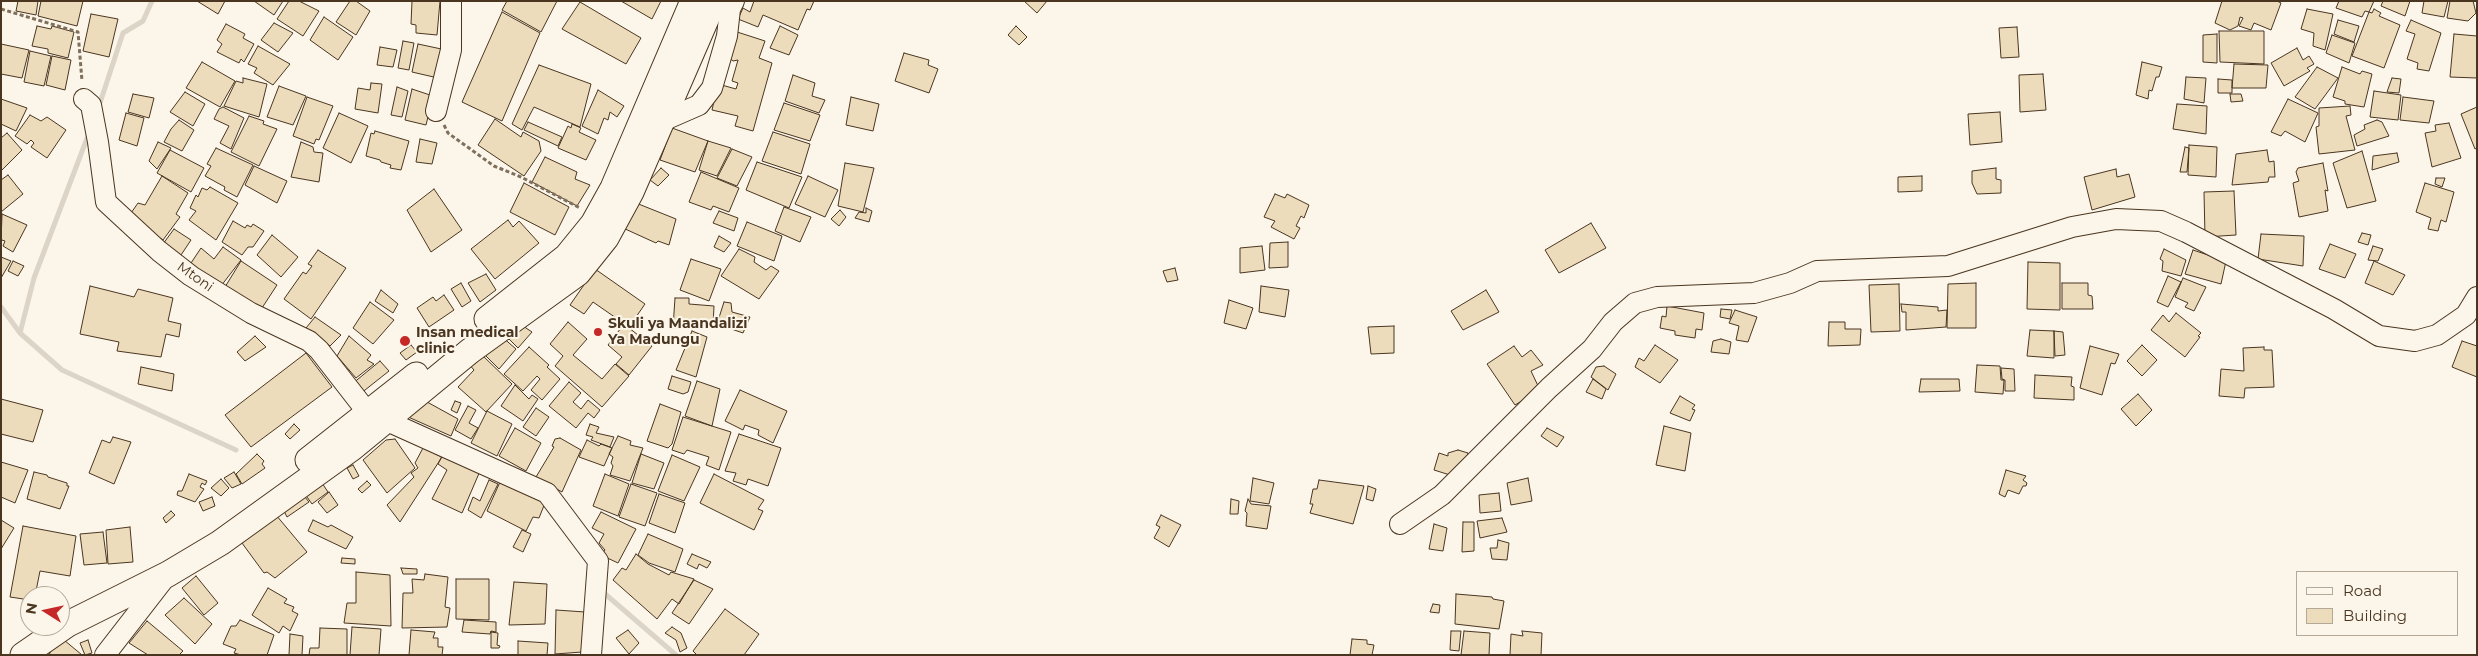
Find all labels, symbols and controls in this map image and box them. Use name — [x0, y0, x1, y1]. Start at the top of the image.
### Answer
street label: Mtoni — [173, 258, 217, 296]
place label: Skuli ya Maandalizi Ya Madungu — [608, 316, 748, 348]
place label: Insan medical clinic — [416, 325, 519, 358]
marker: Skuli ya Maandalizi Ya Madungu — [592, 326, 604, 338]
marker: Insan medical clinic — [398, 334, 412, 348]
legend — [2296, 571, 2458, 636]
text: Road — [2343, 581, 2382, 600]
north arrow — [20, 586, 70, 636]
text: N — [21, 601, 41, 616]
text: Building — [2343, 606, 2407, 625]

